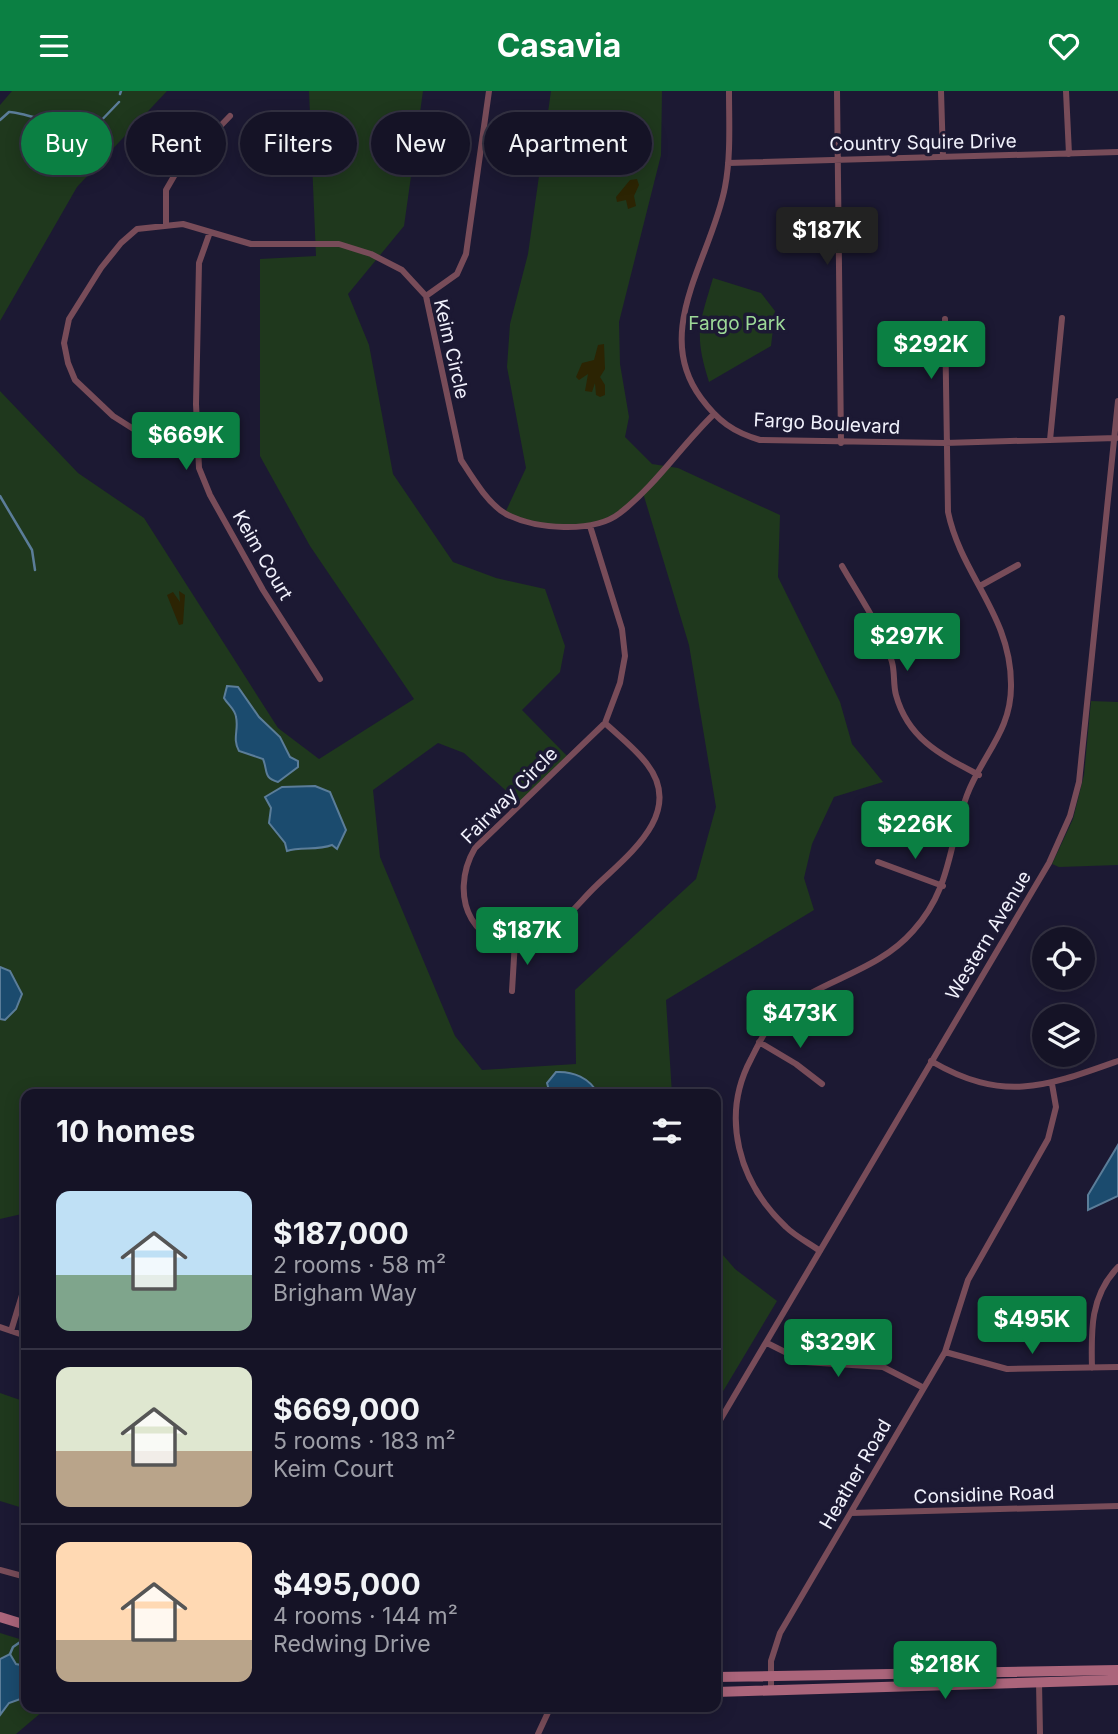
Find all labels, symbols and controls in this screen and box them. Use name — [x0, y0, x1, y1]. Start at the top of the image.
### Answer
text: Casavia — [497, 26, 621, 65]
icon: menu — [35, 27, 73, 65]
icon: heart — [1045, 27, 1083, 65]
chip: Buy — [21, 112, 112, 175]
chip: Rent — [126, 112, 226, 175]
chip: Filters — [240, 112, 357, 175]
chip: New — [371, 112, 470, 175]
chip: Apartment — [484, 112, 652, 175]
street label: Country Squire Drive — [829, 129, 1017, 156]
pin: $187K — [778, 207, 876, 267]
text: $187K — [792, 216, 862, 244]
street label: Keim Circle — [429, 297, 474, 401]
park label: Fargo Park — [688, 312, 786, 335]
pin: $292K — [882, 321, 980, 381]
text: $292K — [893, 330, 969, 358]
street label: Fargo Boulevard — [753, 408, 901, 439]
pin: $669K — [137, 413, 235, 472]
text: $669K — [148, 421, 224, 449]
street label: Keim Court — [228, 506, 297, 604]
pin: $297K — [858, 613, 956, 673]
text: $297K — [870, 622, 944, 650]
street label: Fairway Circle — [456, 742, 562, 848]
pin: $226K — [866, 801, 964, 861]
text: $226K — [877, 810, 953, 838]
street label: Western Avenue — [941, 866, 1036, 1004]
pin: $187K — [478, 907, 576, 967]
text: $187K — [492, 916, 562, 944]
map controls — [1032, 927, 1095, 1067]
button: locate — [1032, 927, 1095, 990]
pin: $473K — [751, 991, 849, 1050]
text: $473K — [763, 999, 838, 1027]
button: layers — [1032, 1004, 1095, 1067]
icon: filters — [648, 1112, 686, 1150]
text: 10 homes — [56, 1113, 195, 1149]
text: $187,000 — [273, 1215, 409, 1251]
icon: home — [112, 1219, 196, 1303]
text: 2 rooms · 58 m² — [273, 1251, 446, 1279]
text: Brigham Way — [273, 1279, 417, 1307]
pin: $495K — [983, 1297, 1081, 1356]
text: $495K — [994, 1305, 1070, 1333]
pin: $329K — [789, 1319, 887, 1379]
text: $329K — [800, 1328, 876, 1356]
text: $669,000 — [273, 1391, 420, 1427]
icon: home — [112, 1395, 196, 1479]
street label: Heather Road — [815, 1415, 896, 1533]
text: 5 rooms · 183 m² — [273, 1427, 456, 1455]
text: Keim Court — [273, 1455, 394, 1483]
street label: Considine Road — [913, 1481, 1055, 1508]
text: $495,000 — [273, 1566, 421, 1602]
icon: home — [112, 1570, 196, 1654]
text: 4 rooms · 144 m² — [273, 1602, 458, 1630]
text: Redwing Drive — [273, 1630, 431, 1658]
pin: $218K — [896, 1641, 994, 1701]
text: $218K — [910, 1650, 980, 1678]

